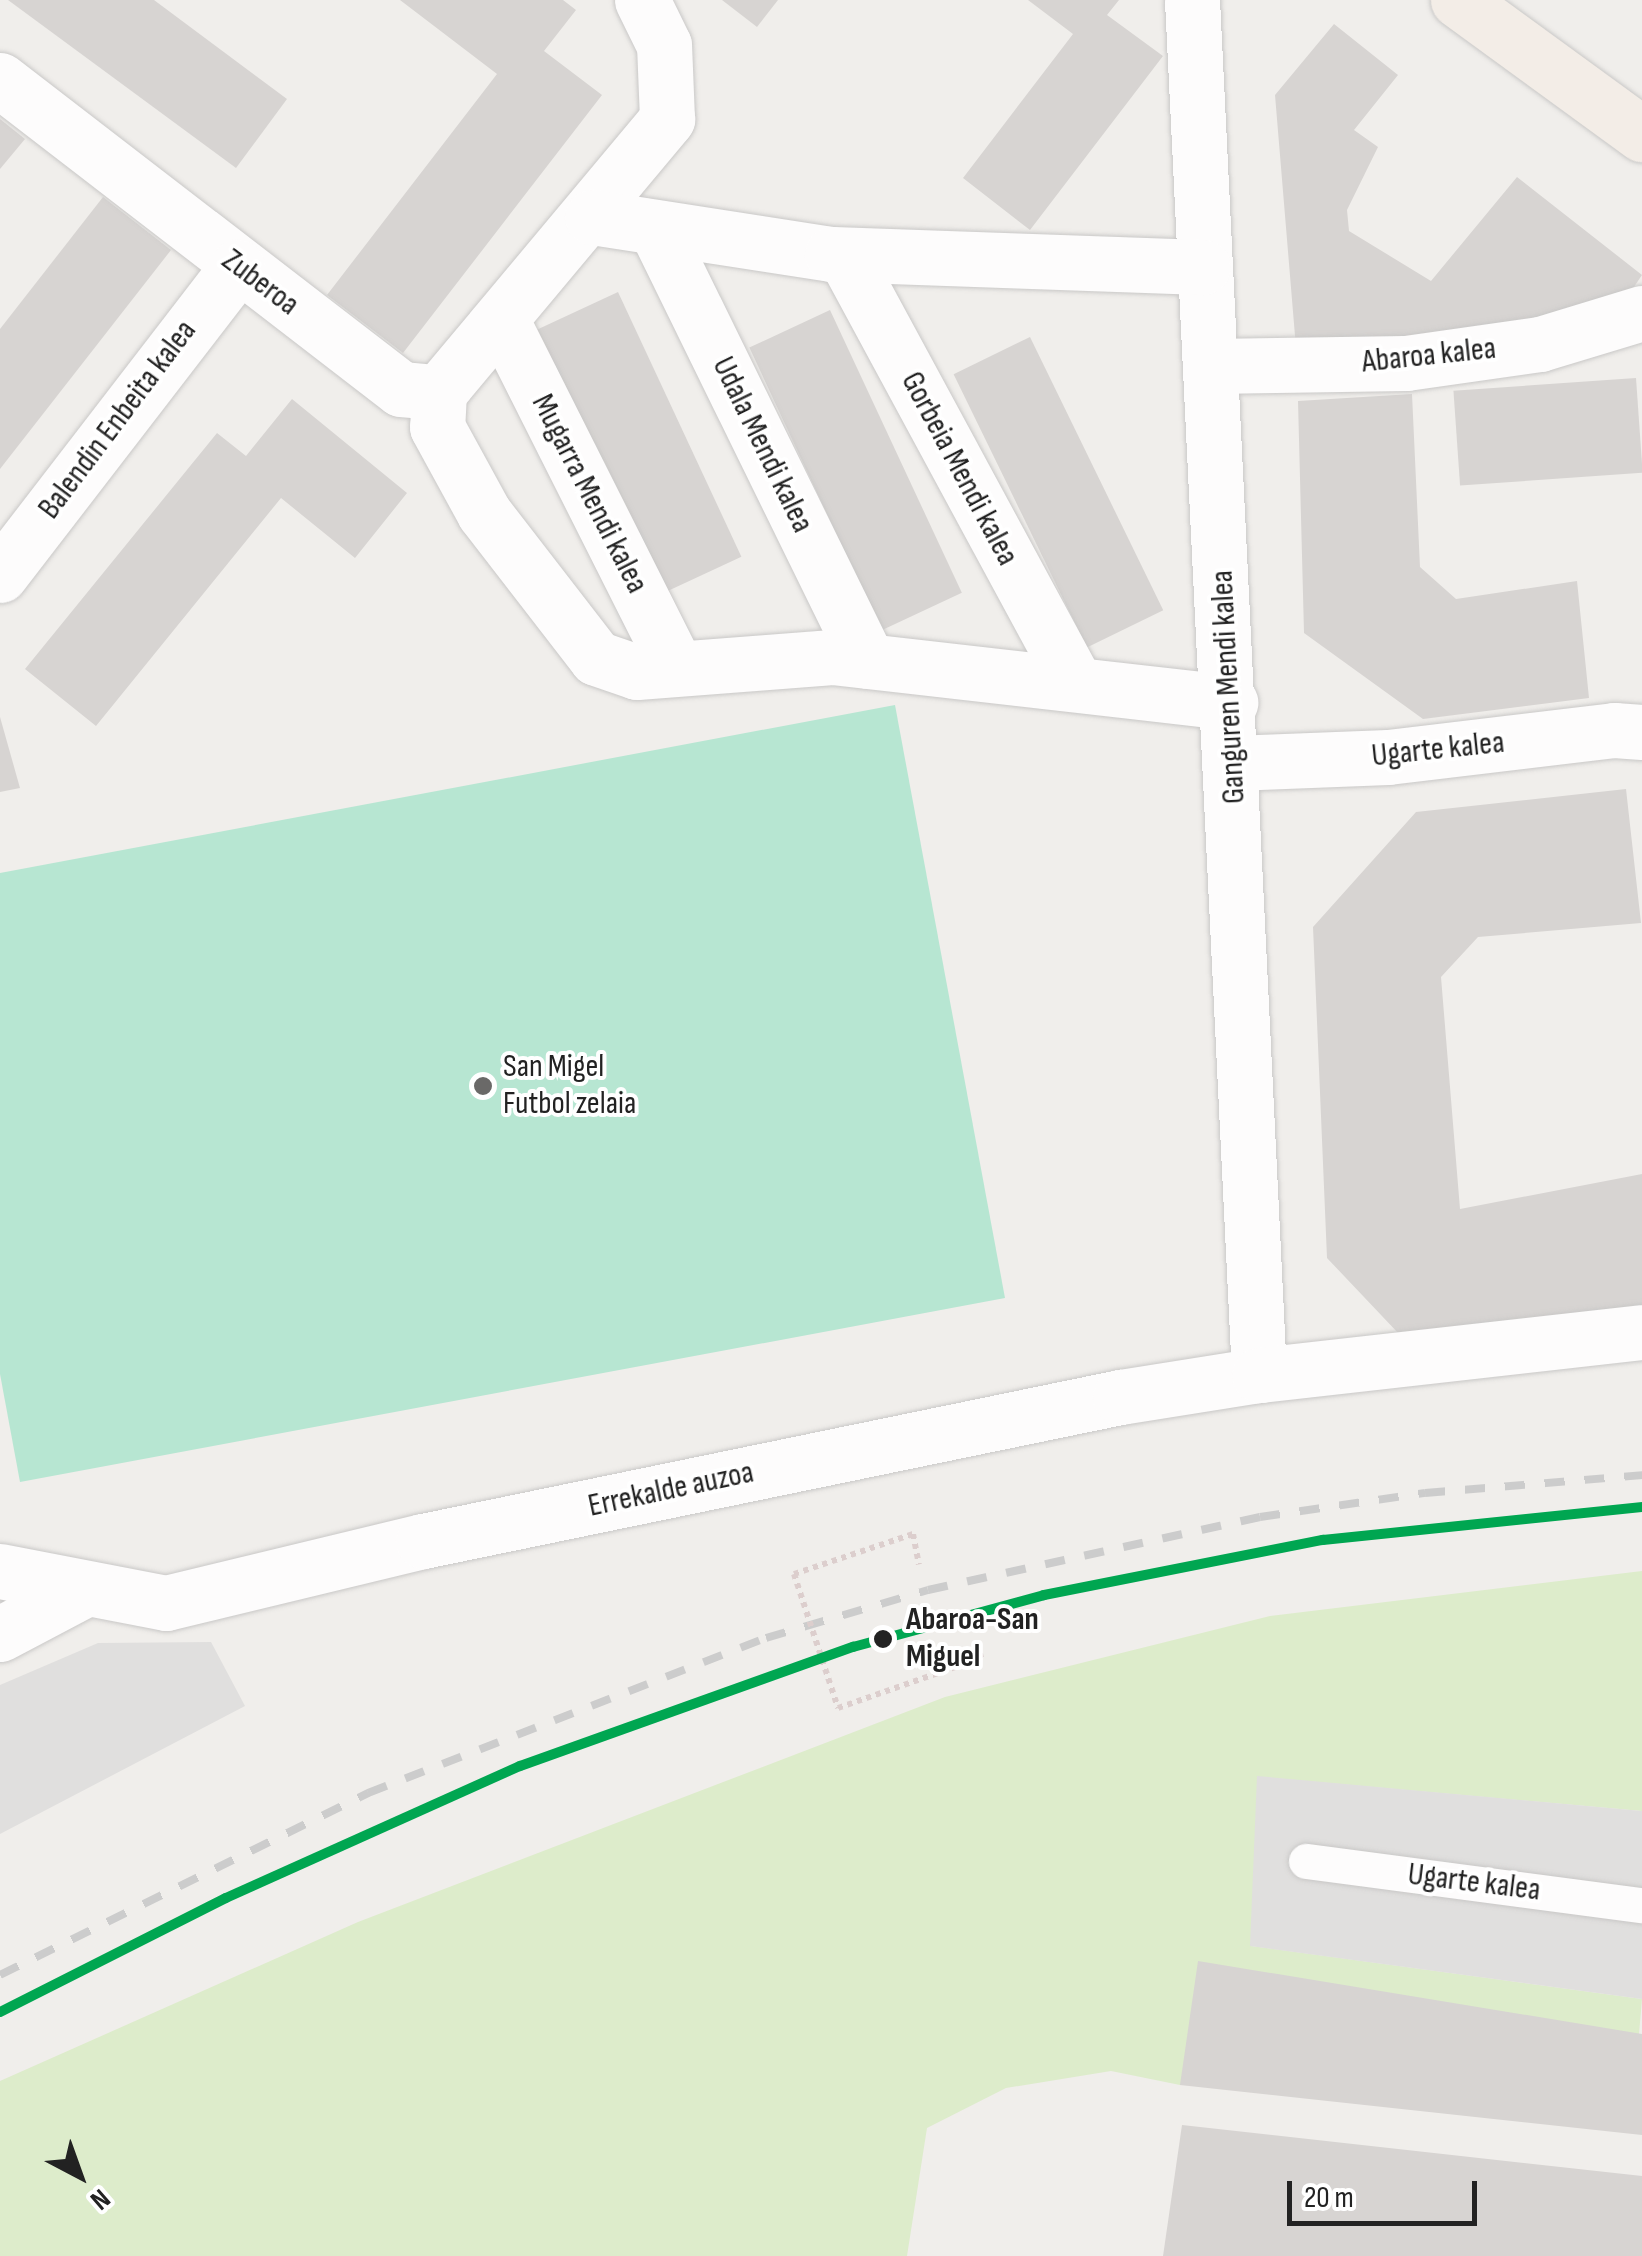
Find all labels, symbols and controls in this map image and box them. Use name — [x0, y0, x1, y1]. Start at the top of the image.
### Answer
street label: Zuberoa — [214, 242, 306, 324]
street label: Balendin Enbeita kalea — [31, 313, 205, 527]
street label: Abaroa kalea — [1360, 330, 1498, 382]
street label: Udala Mendi kalea — [703, 351, 821, 539]
street label: Gorbeia Mendi kalea — [892, 366, 1026, 572]
street label: Mugarra Mendi kalea — [522, 388, 656, 600]
street label: Ganguren Mendi kalea — [1204, 569, 1254, 805]
street label: Ugarte kalea — [1370, 724, 1506, 776]
place label: San Migel Futbol zelaia — [503, 1049, 636, 1124]
marker: San Migel Futbol zelaia — [472, 1075, 494, 1097]
street label: Errekalde auzoa — [585, 1454, 757, 1526]
place label: Abaroa-San Miguel — [906, 1602, 1039, 1677]
marker: Abaroa-San Miguel — [870, 1626, 896, 1652]
street label: Ugarte kalea — [1406, 1856, 1542, 1910]
north arrow — [30, 2126, 130, 2226]
scale bar — [1292, 2161, 1482, 2223]
text: 20 m — [1304, 2180, 1354, 2216]
text: N — [84, 2182, 116, 2216]

